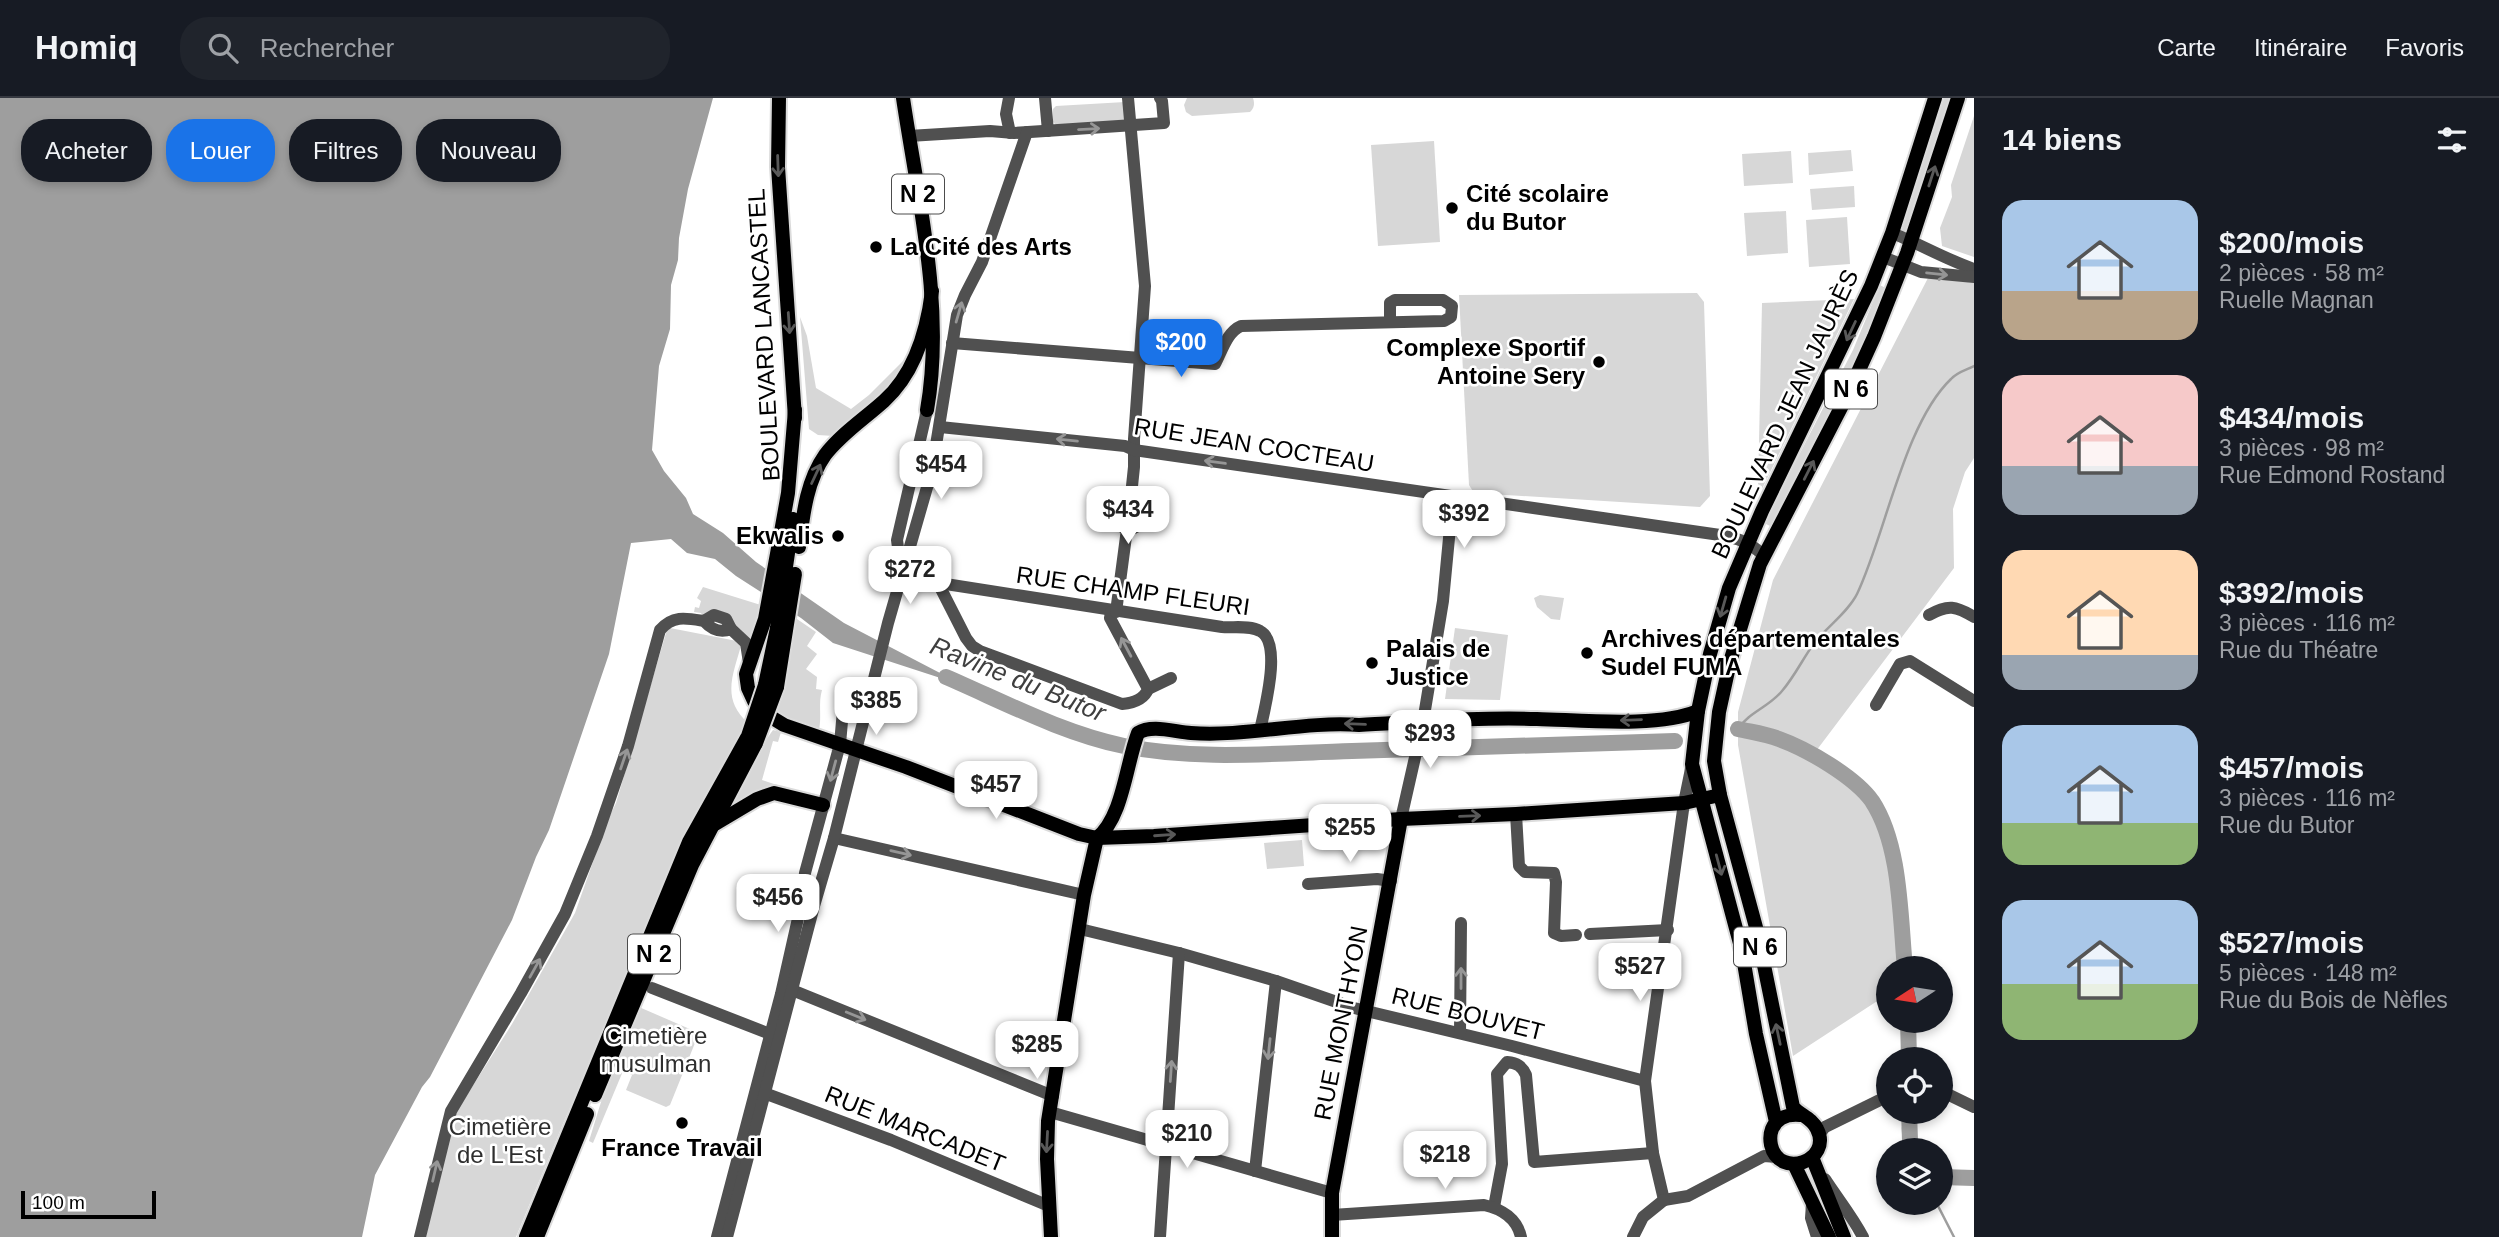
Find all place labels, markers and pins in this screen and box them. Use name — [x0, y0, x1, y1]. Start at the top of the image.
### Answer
place label: Cité scolaire du Butor — [1466, 180, 1609, 235]
marker: Cité scolaire du Butor — [1444, 200, 1460, 216]
place label: La Cité des Arts — [890, 233, 1072, 260]
marker: La Cité des Arts — [868, 239, 884, 255]
pin: $200 — [1140, 320, 1222, 379]
place label: Complexe Sportif Antoine Sery — [1386, 334, 1586, 389]
marker: Complexe Sportif Antoine Sery — [1591, 354, 1607, 370]
pin: $454 — [900, 442, 982, 501]
pin: $434 — [1087, 486, 1169, 546]
pin: $392 — [1423, 490, 1505, 550]
place label: Ekwalis — [736, 522, 824, 549]
marker: Ekwalis — [830, 528, 846, 544]
pin: $272 — [869, 546, 951, 606]
place label: Archives départementales Sudel FUMA — [1601, 625, 1900, 680]
place label: Palais de Justice — [1386, 635, 1490, 690]
marker: Archives départementales Sudel FUMA — [1579, 645, 1595, 661]
marker: Palais de Justice — [1364, 655, 1380, 671]
pin: $385 — [835, 678, 917, 737]
pin: $293 — [1389, 710, 1471, 770]
pin: $457 — [955, 762, 1037, 821]
pin: $255 — [1309, 804, 1391, 864]
pin: $456 — [737, 874, 819, 934]
pin: $527 — [1599, 944, 1681, 1003]
pin: $285 — [996, 1021, 1078, 1081]
pin: $210 — [1146, 1110, 1228, 1170]
marker: France Travail — [674, 1115, 690, 1131]
pin: $218 — [1404, 1132, 1486, 1191]
place label: France Travail — [601, 1134, 763, 1161]

